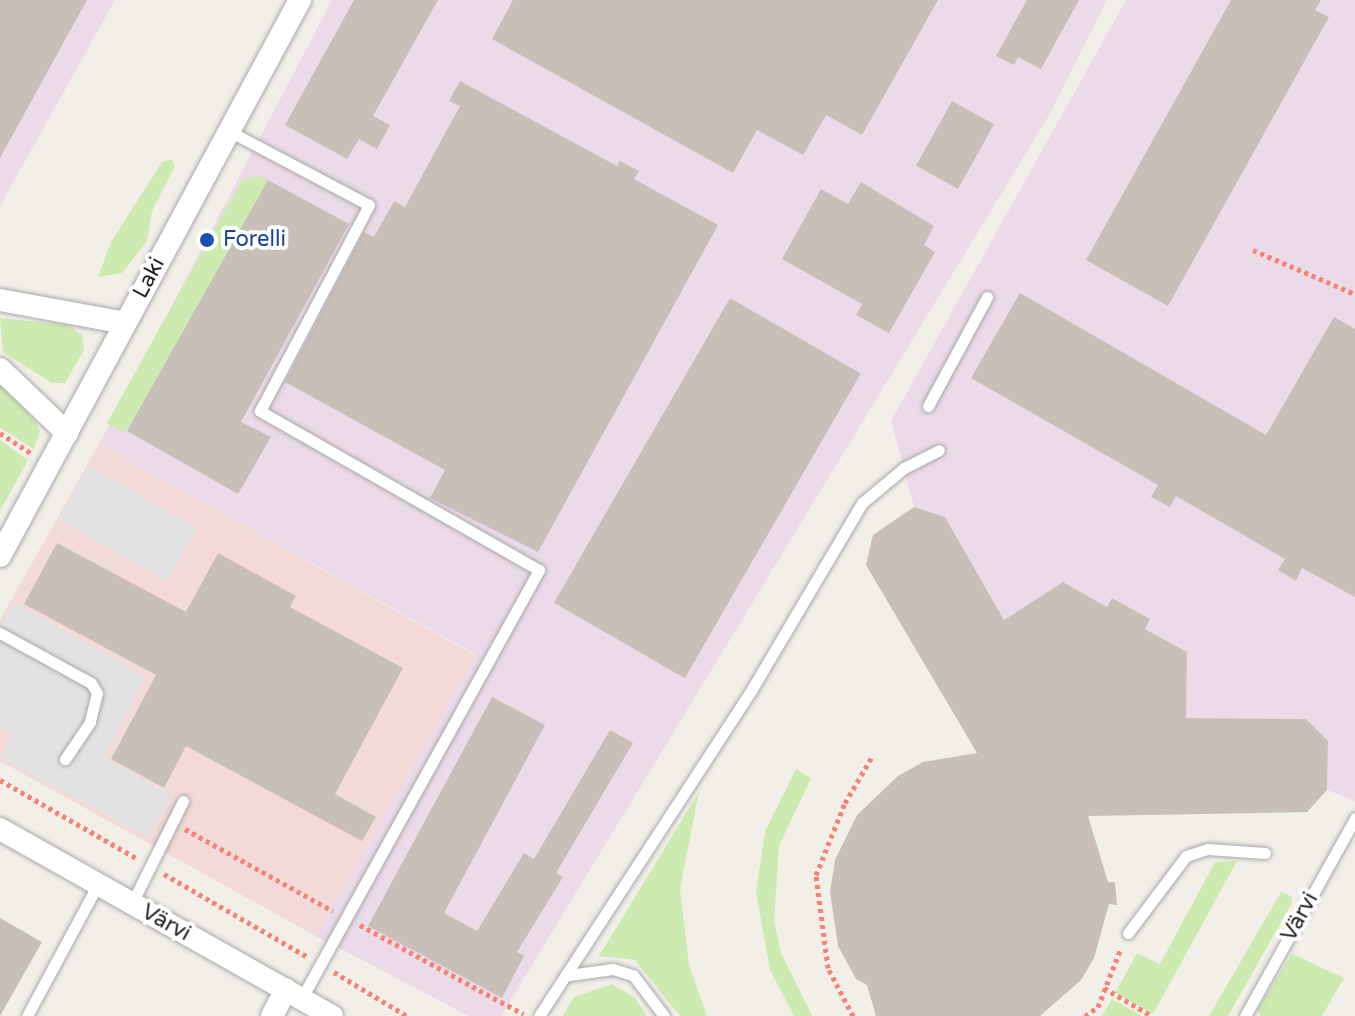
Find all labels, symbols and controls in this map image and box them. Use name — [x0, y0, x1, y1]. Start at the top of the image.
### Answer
place label: Forelli — [223, 227, 286, 253]
marker: Forelli — [198, 231, 216, 249]
street label: Laki — [127, 253, 171, 303]
street label: Värvi — [1276, 888, 1324, 946]
street label: Värvi — [137, 899, 195, 947]

